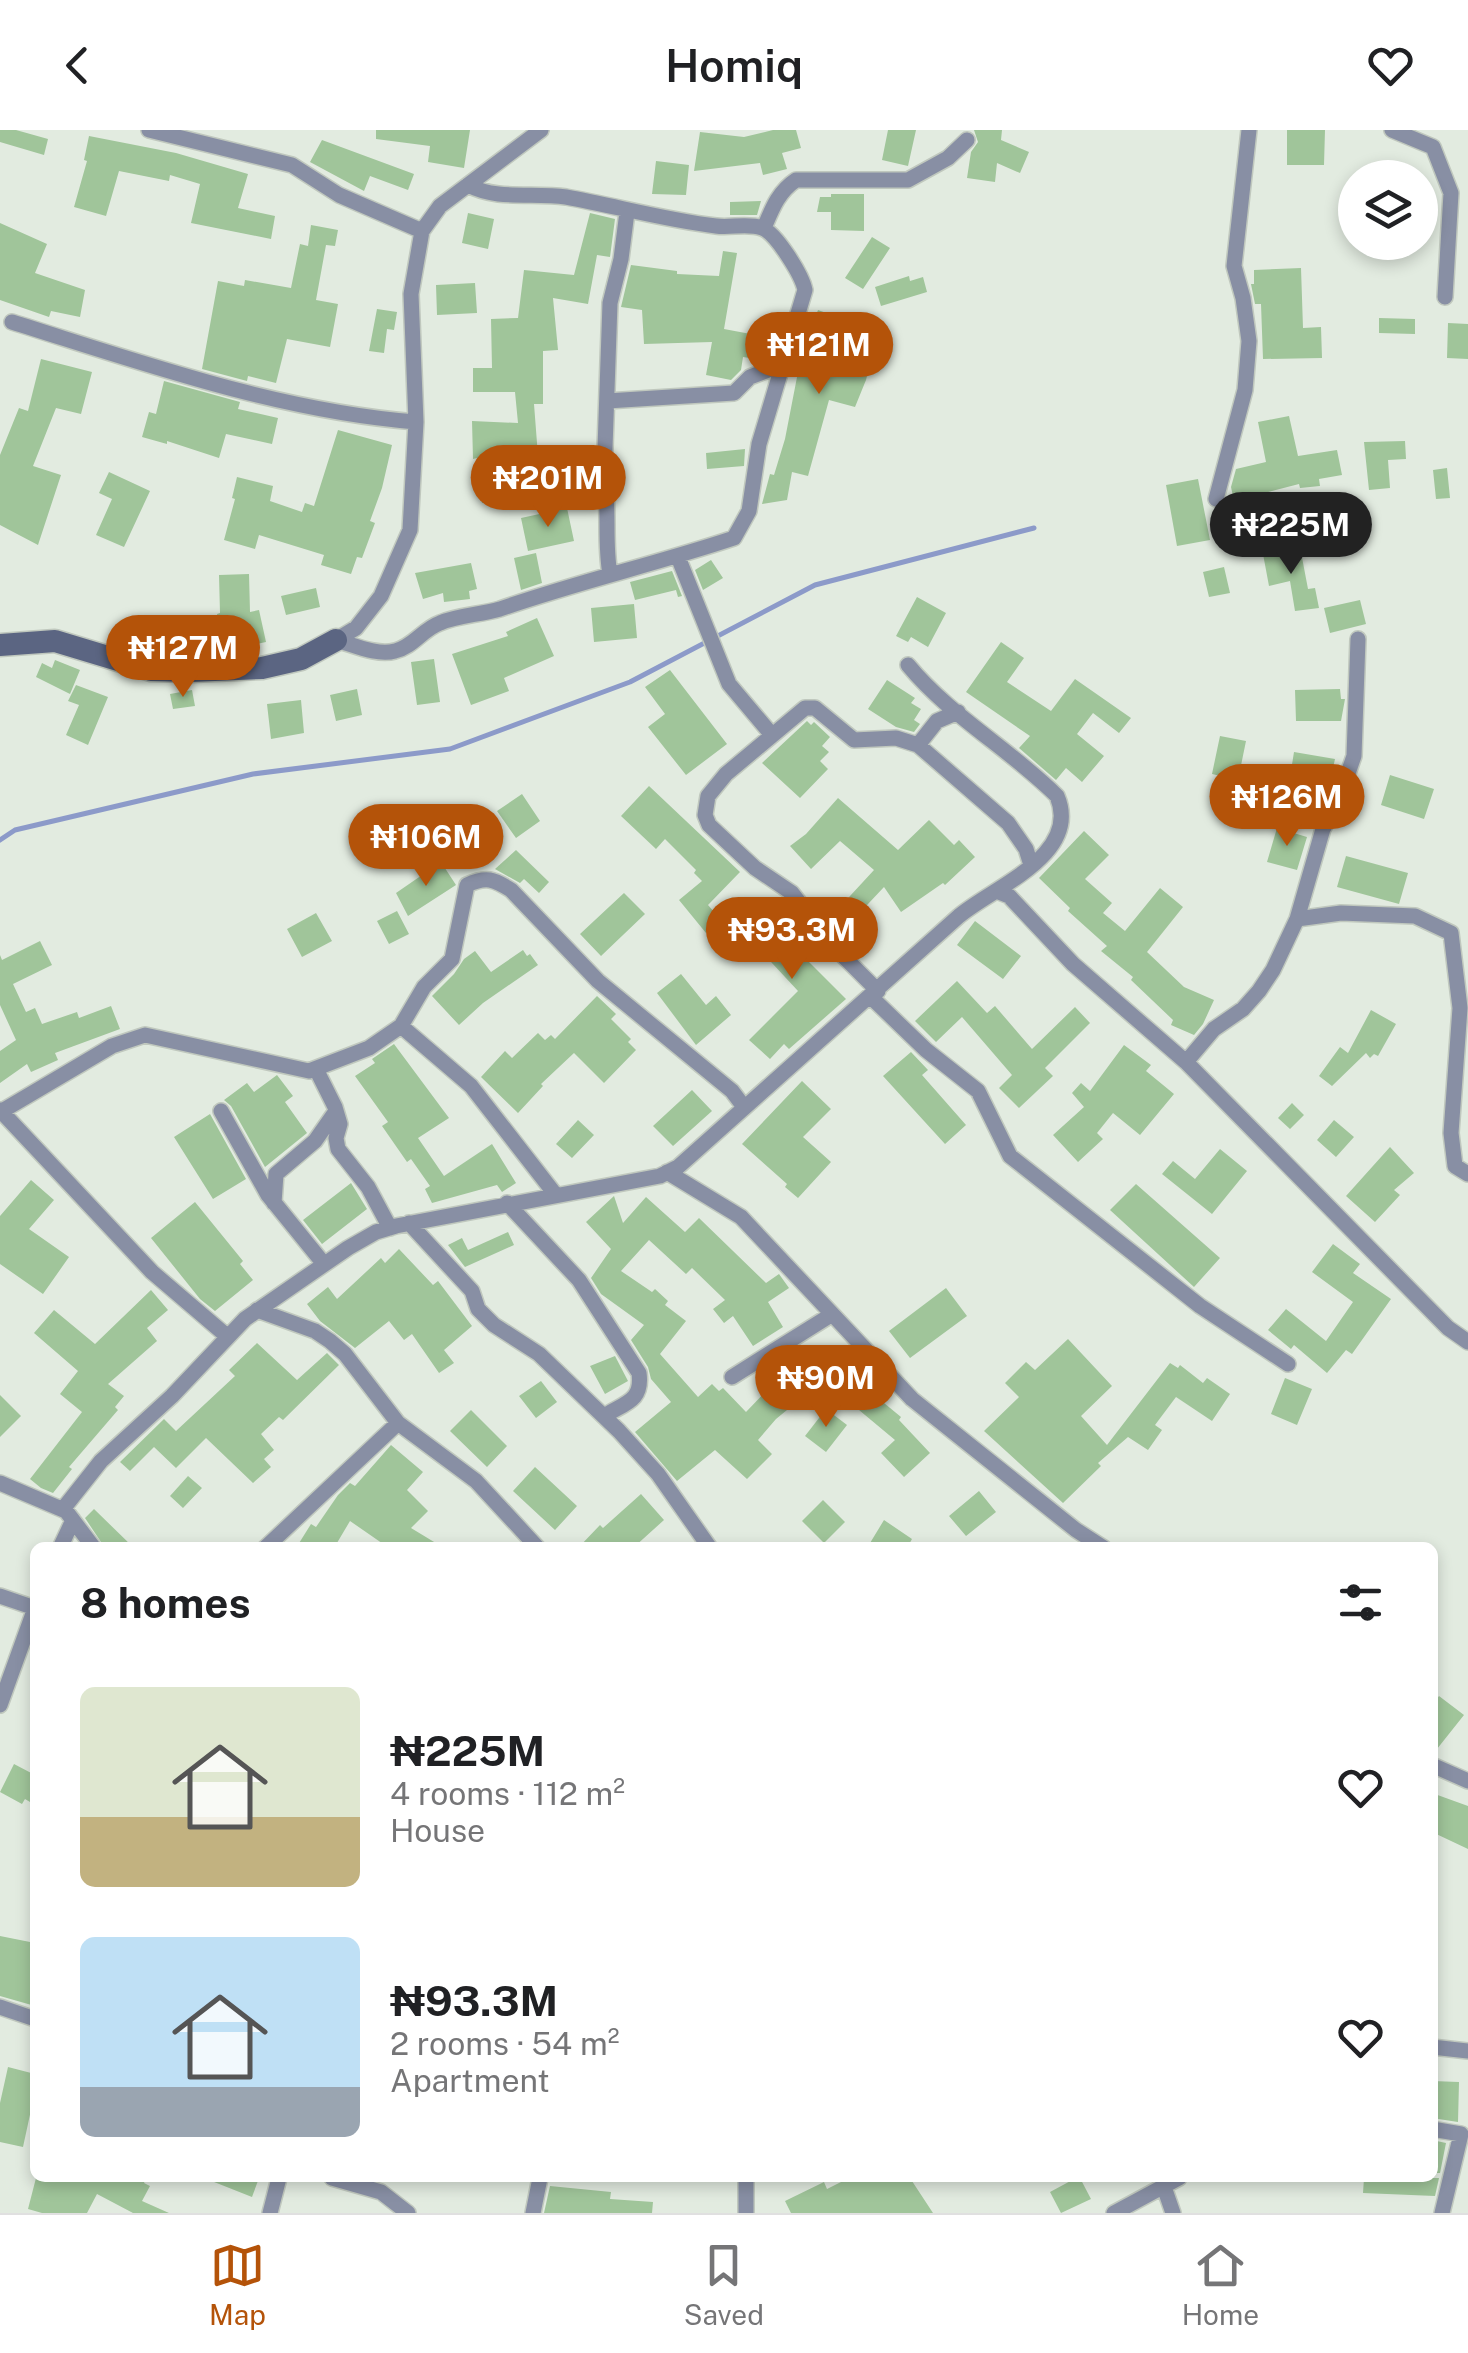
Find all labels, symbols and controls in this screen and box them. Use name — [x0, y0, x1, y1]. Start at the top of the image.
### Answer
icon: back — [50, 38, 105, 93]
icon: heart — [1363, 38, 1418, 93]
text: Homiq — [665, 39, 803, 92]
map controls — [1338, 160, 1438, 260]
button: layers — [1338, 160, 1438, 260]
pin: ₦121M — [749, 312, 889, 397]
text: ₦121M — [767, 326, 871, 363]
pin: ₦201M — [478, 445, 618, 530]
text: ₦201M — [493, 459, 603, 496]
pin: ₦225M — [1221, 492, 1361, 577]
text: ₦225M — [1232, 506, 1350, 543]
pin: ₦127M — [113, 615, 253, 700]
text: ₦127M — [128, 629, 238, 666]
pin: ₦126M — [1217, 764, 1357, 849]
text: ₦126M — [1231, 778, 1343, 815]
pin: ₦106M — [356, 804, 496, 889]
text: ₦106M — [370, 818, 482, 855]
pin: ₦93.3M — [711, 897, 873, 982]
text: ₦93.3M — [728, 911, 856, 948]
pin: ₦90M — [767, 1345, 885, 1430]
text: ₦90M — [777, 1359, 875, 1396]
icon: filters — [1333, 1575, 1388, 1630]
text: 8 homes — [80, 1578, 251, 1627]
text: ₦225M — [390, 1726, 545, 1775]
icon: home — [160, 1727, 280, 1847]
icon: heart — [1333, 1760, 1388, 1815]
text: 4 rooms · 112 m² — [390, 1775, 625, 1812]
text: House — [390, 1812, 485, 1849]
text: ₦93.3M — [390, 1976, 558, 2025]
icon: home — [160, 1977, 280, 2097]
icon: heart — [1333, 2010, 1388, 2065]
text: 2 rooms · 54 m² — [390, 2025, 619, 2062]
text: Apartment — [390, 2062, 550, 2099]
tab: Map — [209, 2238, 266, 2331]
tab: Saved — [684, 2238, 764, 2331]
tab: Home — [1182, 2238, 1259, 2331]

